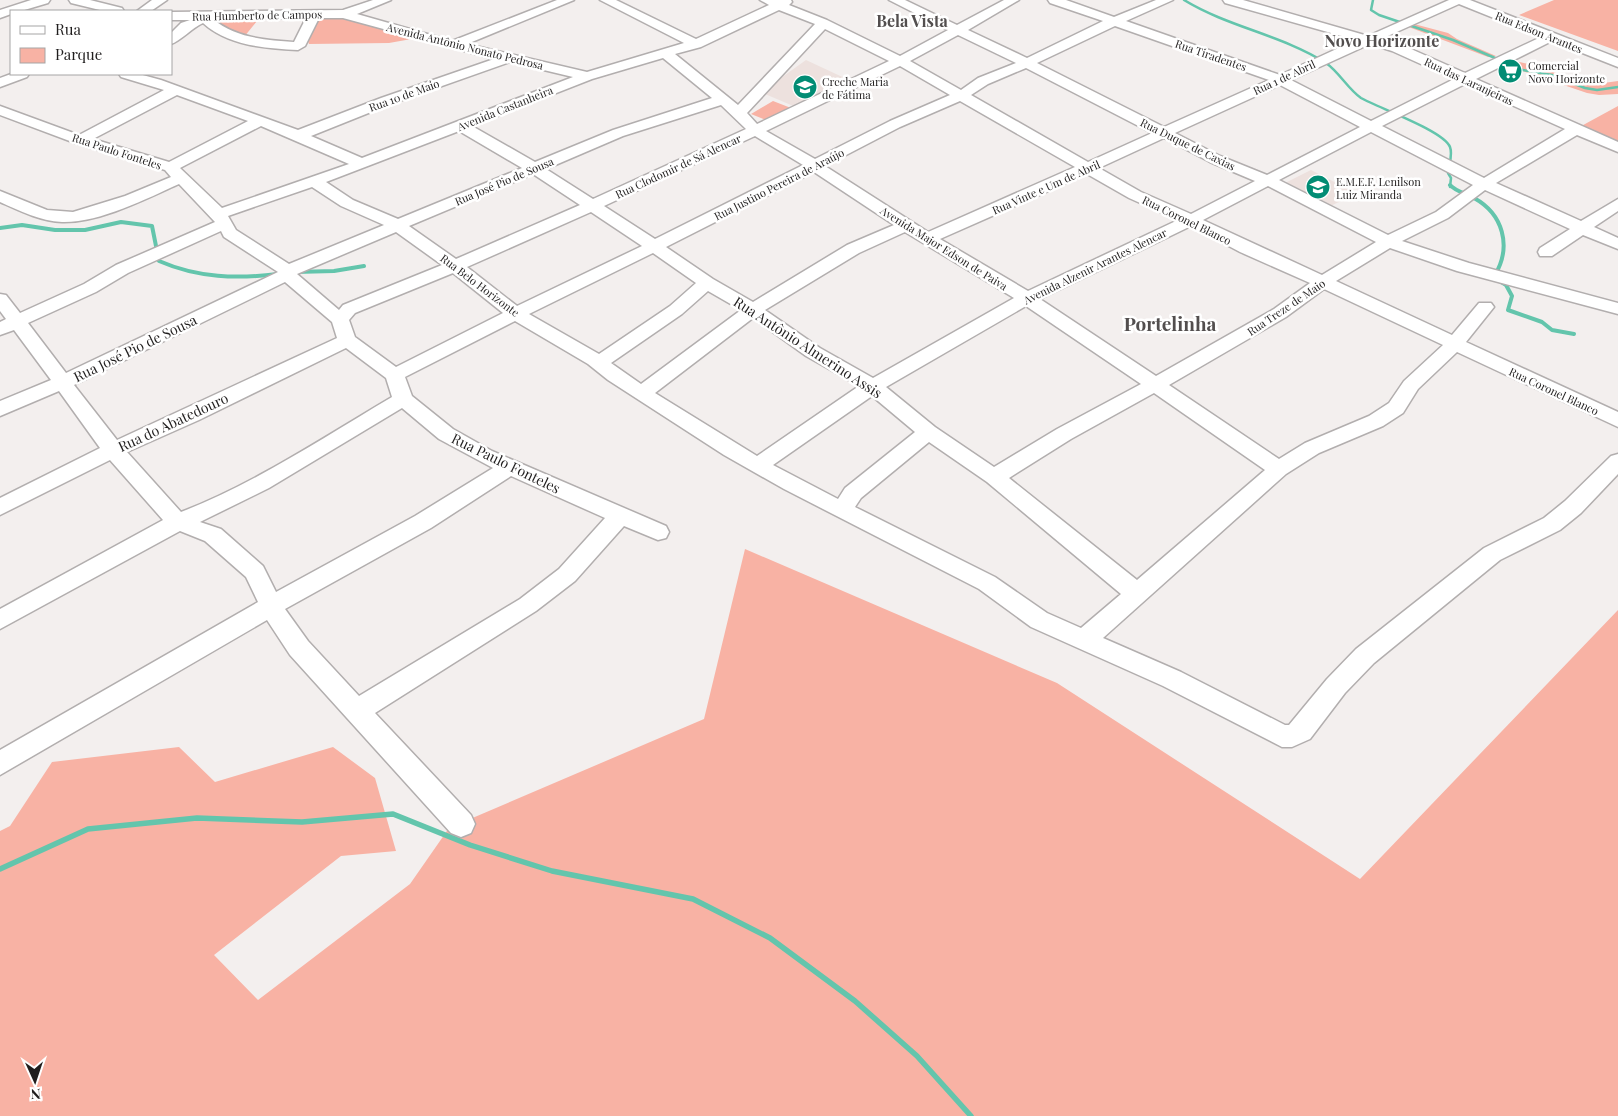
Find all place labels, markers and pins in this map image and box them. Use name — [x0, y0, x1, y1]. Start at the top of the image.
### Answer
supermarket icon: Comercial Novo Horizonte — [1497, 58, 1523, 84]
place label: Comercial Novo Horizonte — [1528, 58, 1606, 86]
school or university icon: Creche Maria de Fátima — [792, 74, 818, 100]
place label: Creche Maria de Fátima — [822, 74, 889, 102]
school or university icon: E.M.E.F. Lenilson Luiz Miranda — [1305, 174, 1331, 200]
place label: E.M.E.F. Lenilson Luiz Miranda — [1336, 174, 1421, 202]

